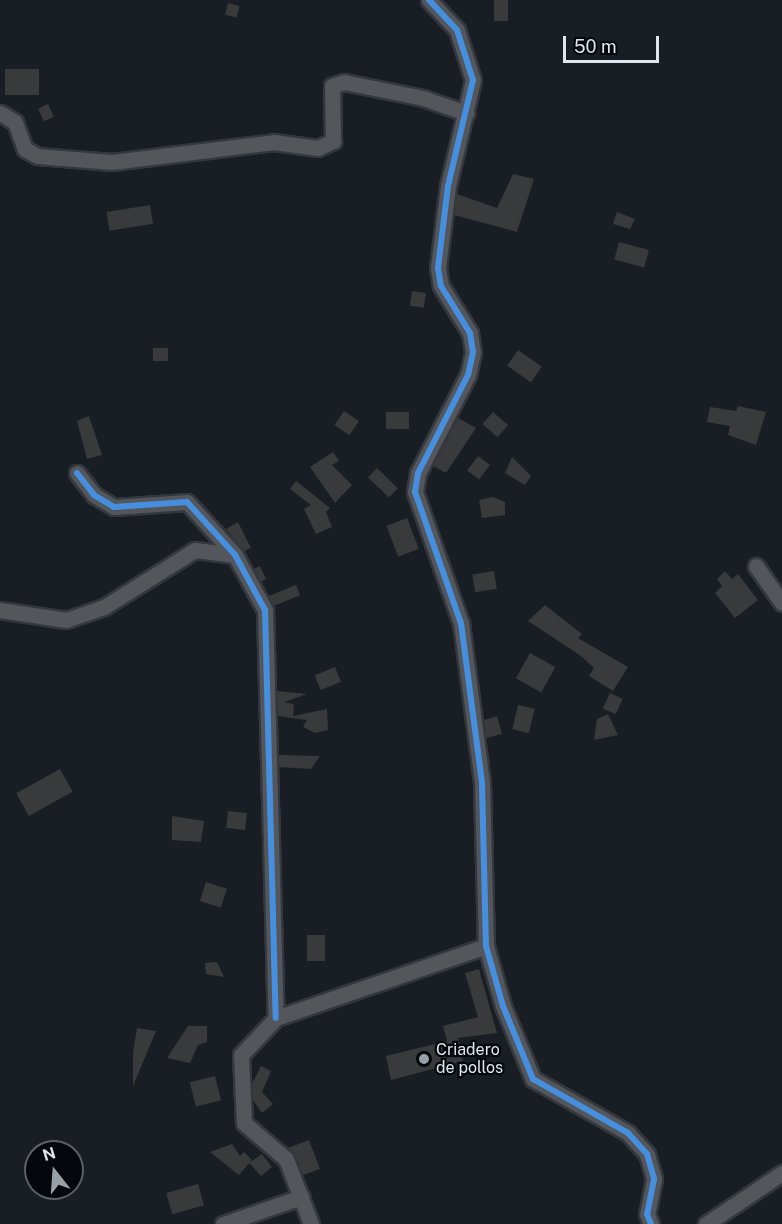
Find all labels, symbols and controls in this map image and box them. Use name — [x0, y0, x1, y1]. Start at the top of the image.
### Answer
scale bar — [566, 24, 662, 62]
text: 50 m — [574, 36, 617, 57]
place label: Criadero de pollos — [436, 1040, 503, 1078]
marker: Criadero de pollos — [417, 1052, 431, 1066]
north arrow — [24, 1140, 84, 1200]
text: N — [40, 1143, 58, 1165]

